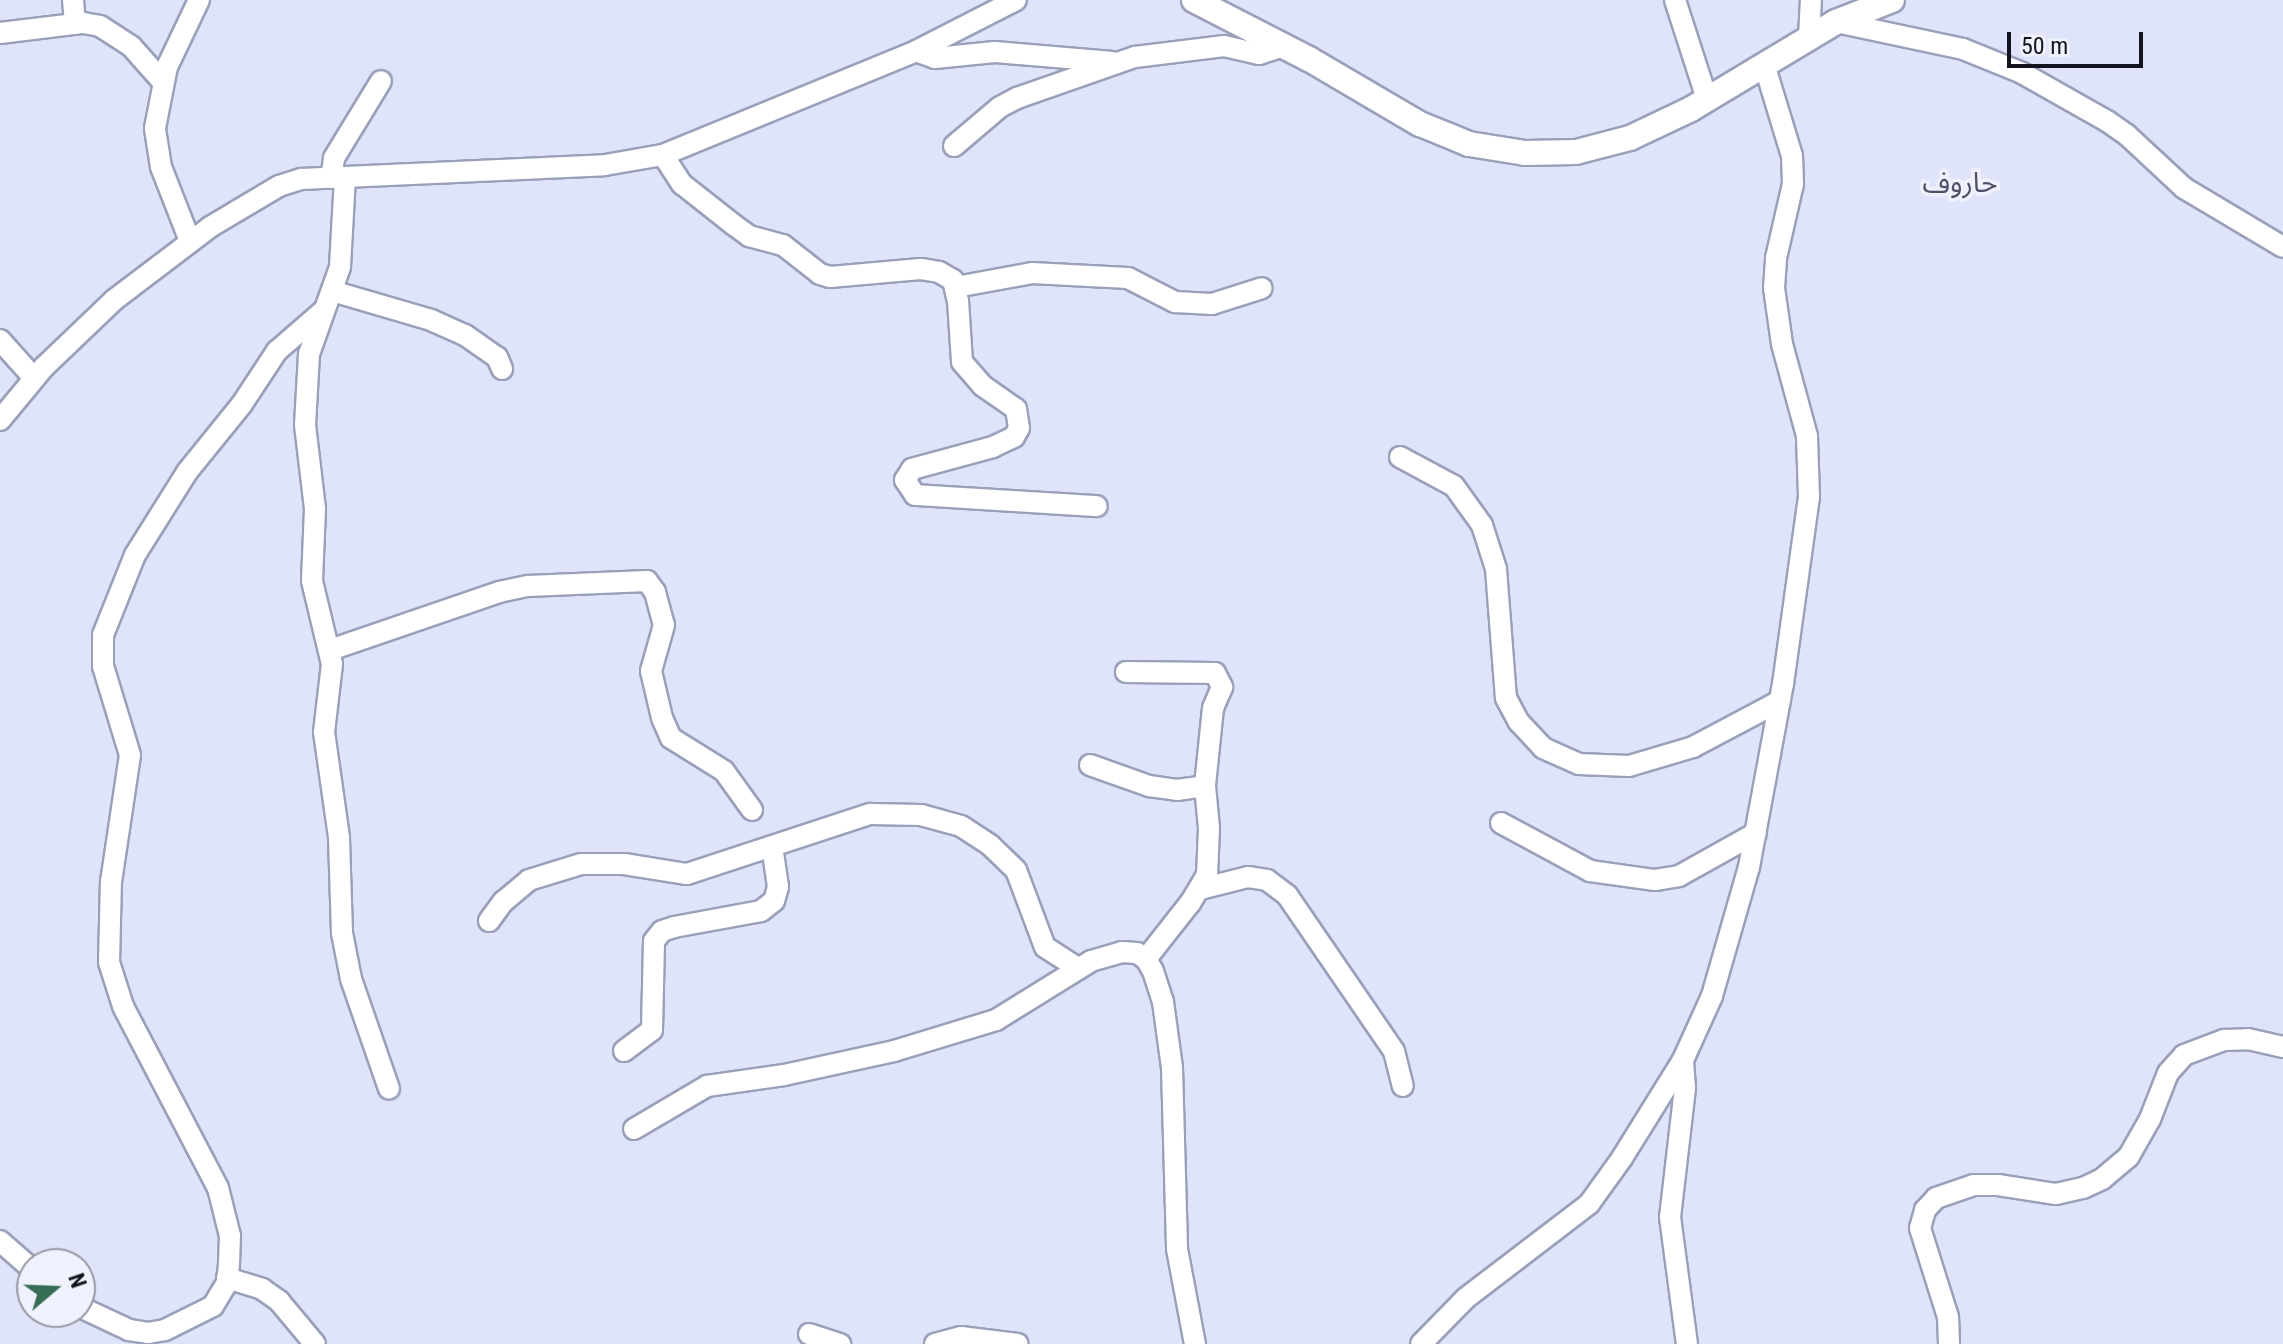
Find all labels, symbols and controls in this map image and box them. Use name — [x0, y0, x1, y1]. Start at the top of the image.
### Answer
scale bar — [2011, 16, 2147, 66]
text: 50 m — [2021, 32, 2068, 60]
district label: حاروف — [1923, 166, 1997, 200]
north arrow — [16, 1248, 96, 1328]
text: N — [63, 1270, 91, 1291]

